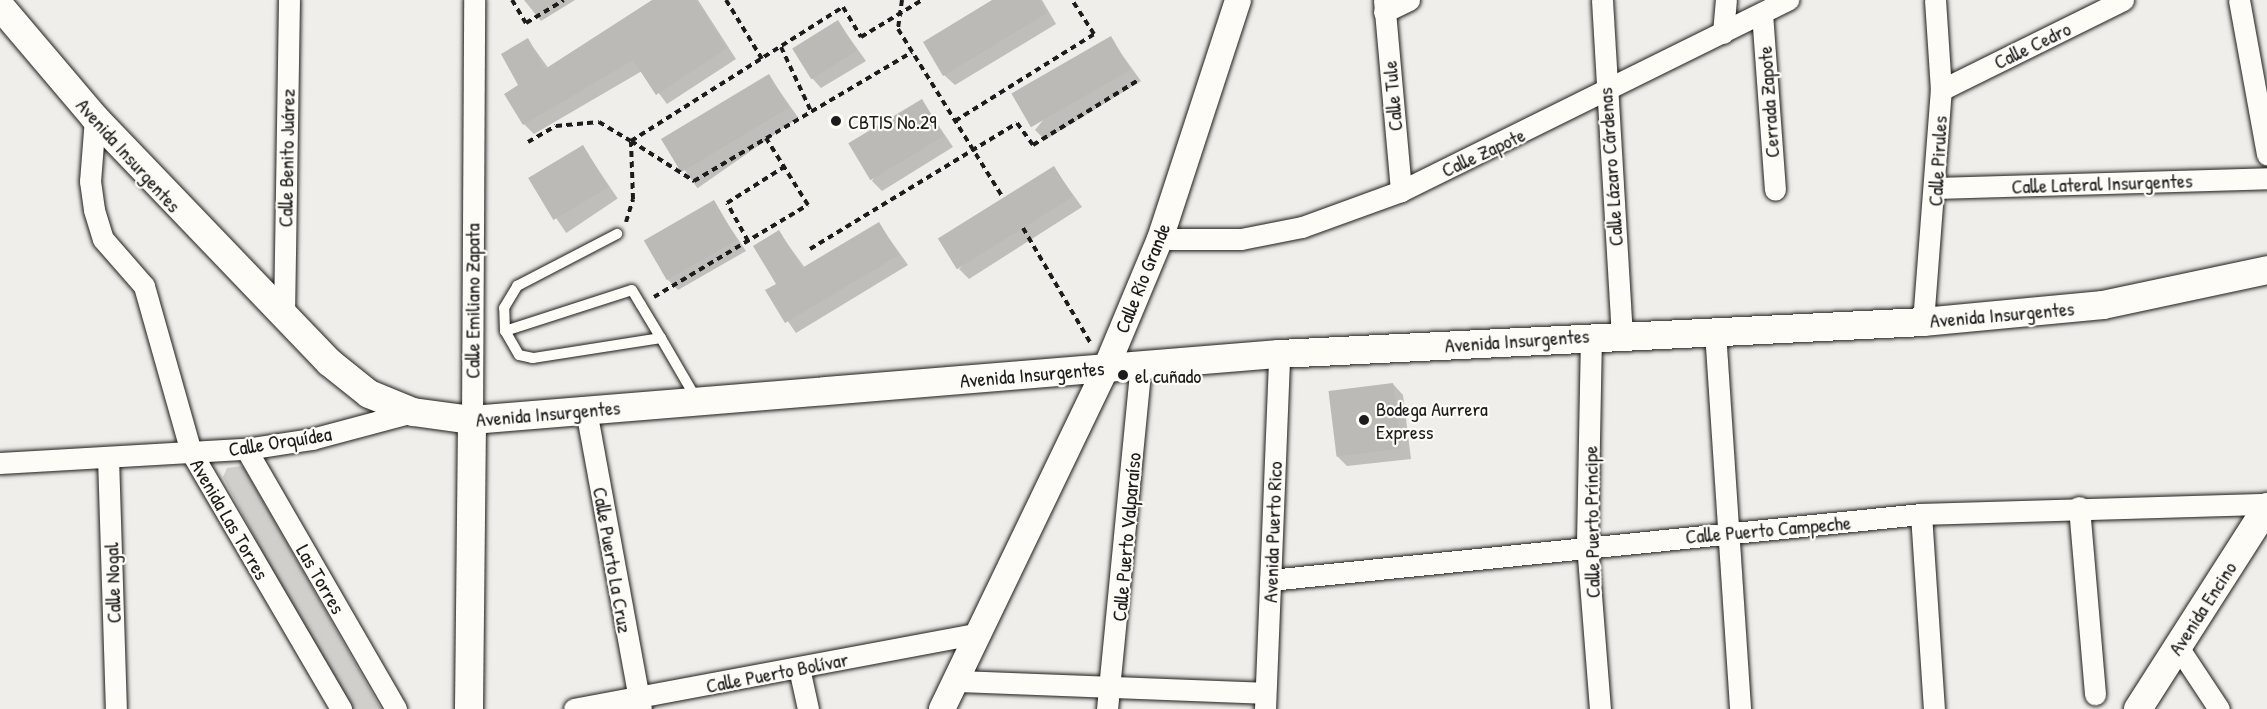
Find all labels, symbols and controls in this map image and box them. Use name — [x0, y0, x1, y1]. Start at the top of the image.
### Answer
street label: Calle Cedro — [1990, 16, 2074, 74]
street label: Cerrada Zapote — [1752, 45, 1784, 159]
street label: Calle Tule — [1377, 60, 1407, 132]
street label: Calle Lázaro Cárdenas — [1592, 87, 1628, 247]
street label: Calle Benito Juárez — [273, 89, 299, 227]
street label: Avenida Insurgentes — [72, 93, 186, 217]
place label: CBTIS No.29 — [848, 109, 937, 133]
marker: CBTIS No.29 — [829, 114, 843, 128]
street label: Calle Pirules — [1923, 115, 1951, 207]
street label: Calle Zapote — [1437, 122, 1529, 182]
street label: Calle Lateral Insurgentes — [2011, 168, 2193, 198]
street label: Calle Río Grande — [1109, 220, 1175, 336]
street label: Calle Emiliano Zapata — [460, 223, 484, 379]
street label: Avenida Insurgentes — [1929, 296, 2075, 332]
street label: Avenida Insurgentes — [1444, 323, 1590, 357]
street label: Avenida Insurgentes — [959, 356, 1105, 392]
place label: el cuñado — [1135, 363, 1201, 387]
marker: el cuñado — [1116, 368, 1130, 382]
street label: Avenida Insurgentes — [475, 395, 621, 431]
place label: Bodega Aurrera Express — [1376, 396, 1488, 443]
marker: Bodega Aurrera Express — [1357, 413, 1371, 427]
street label: Calle Orquídea — [227, 421, 333, 461]
street label: Calle Puerto Príncipe — [1578, 446, 1604, 598]
street label: Calle Puerto Valparaíso — [1107, 452, 1145, 622]
street label: Avenida Las Torres — [186, 454, 274, 584]
street label: Avenida Puerto Rico — [1258, 461, 1286, 603]
street label: Calle Puerto La Cruz — [588, 485, 638, 635]
street label: Calle Puerto Campeche — [1684, 510, 1852, 548]
street label: Las Torres — [292, 540, 350, 618]
street label: Calle Nogal — [99, 542, 125, 624]
street label: Avenida Encino — [2163, 557, 2241, 659]
street label: Calle Puerto Bolívar — [704, 646, 850, 698]

